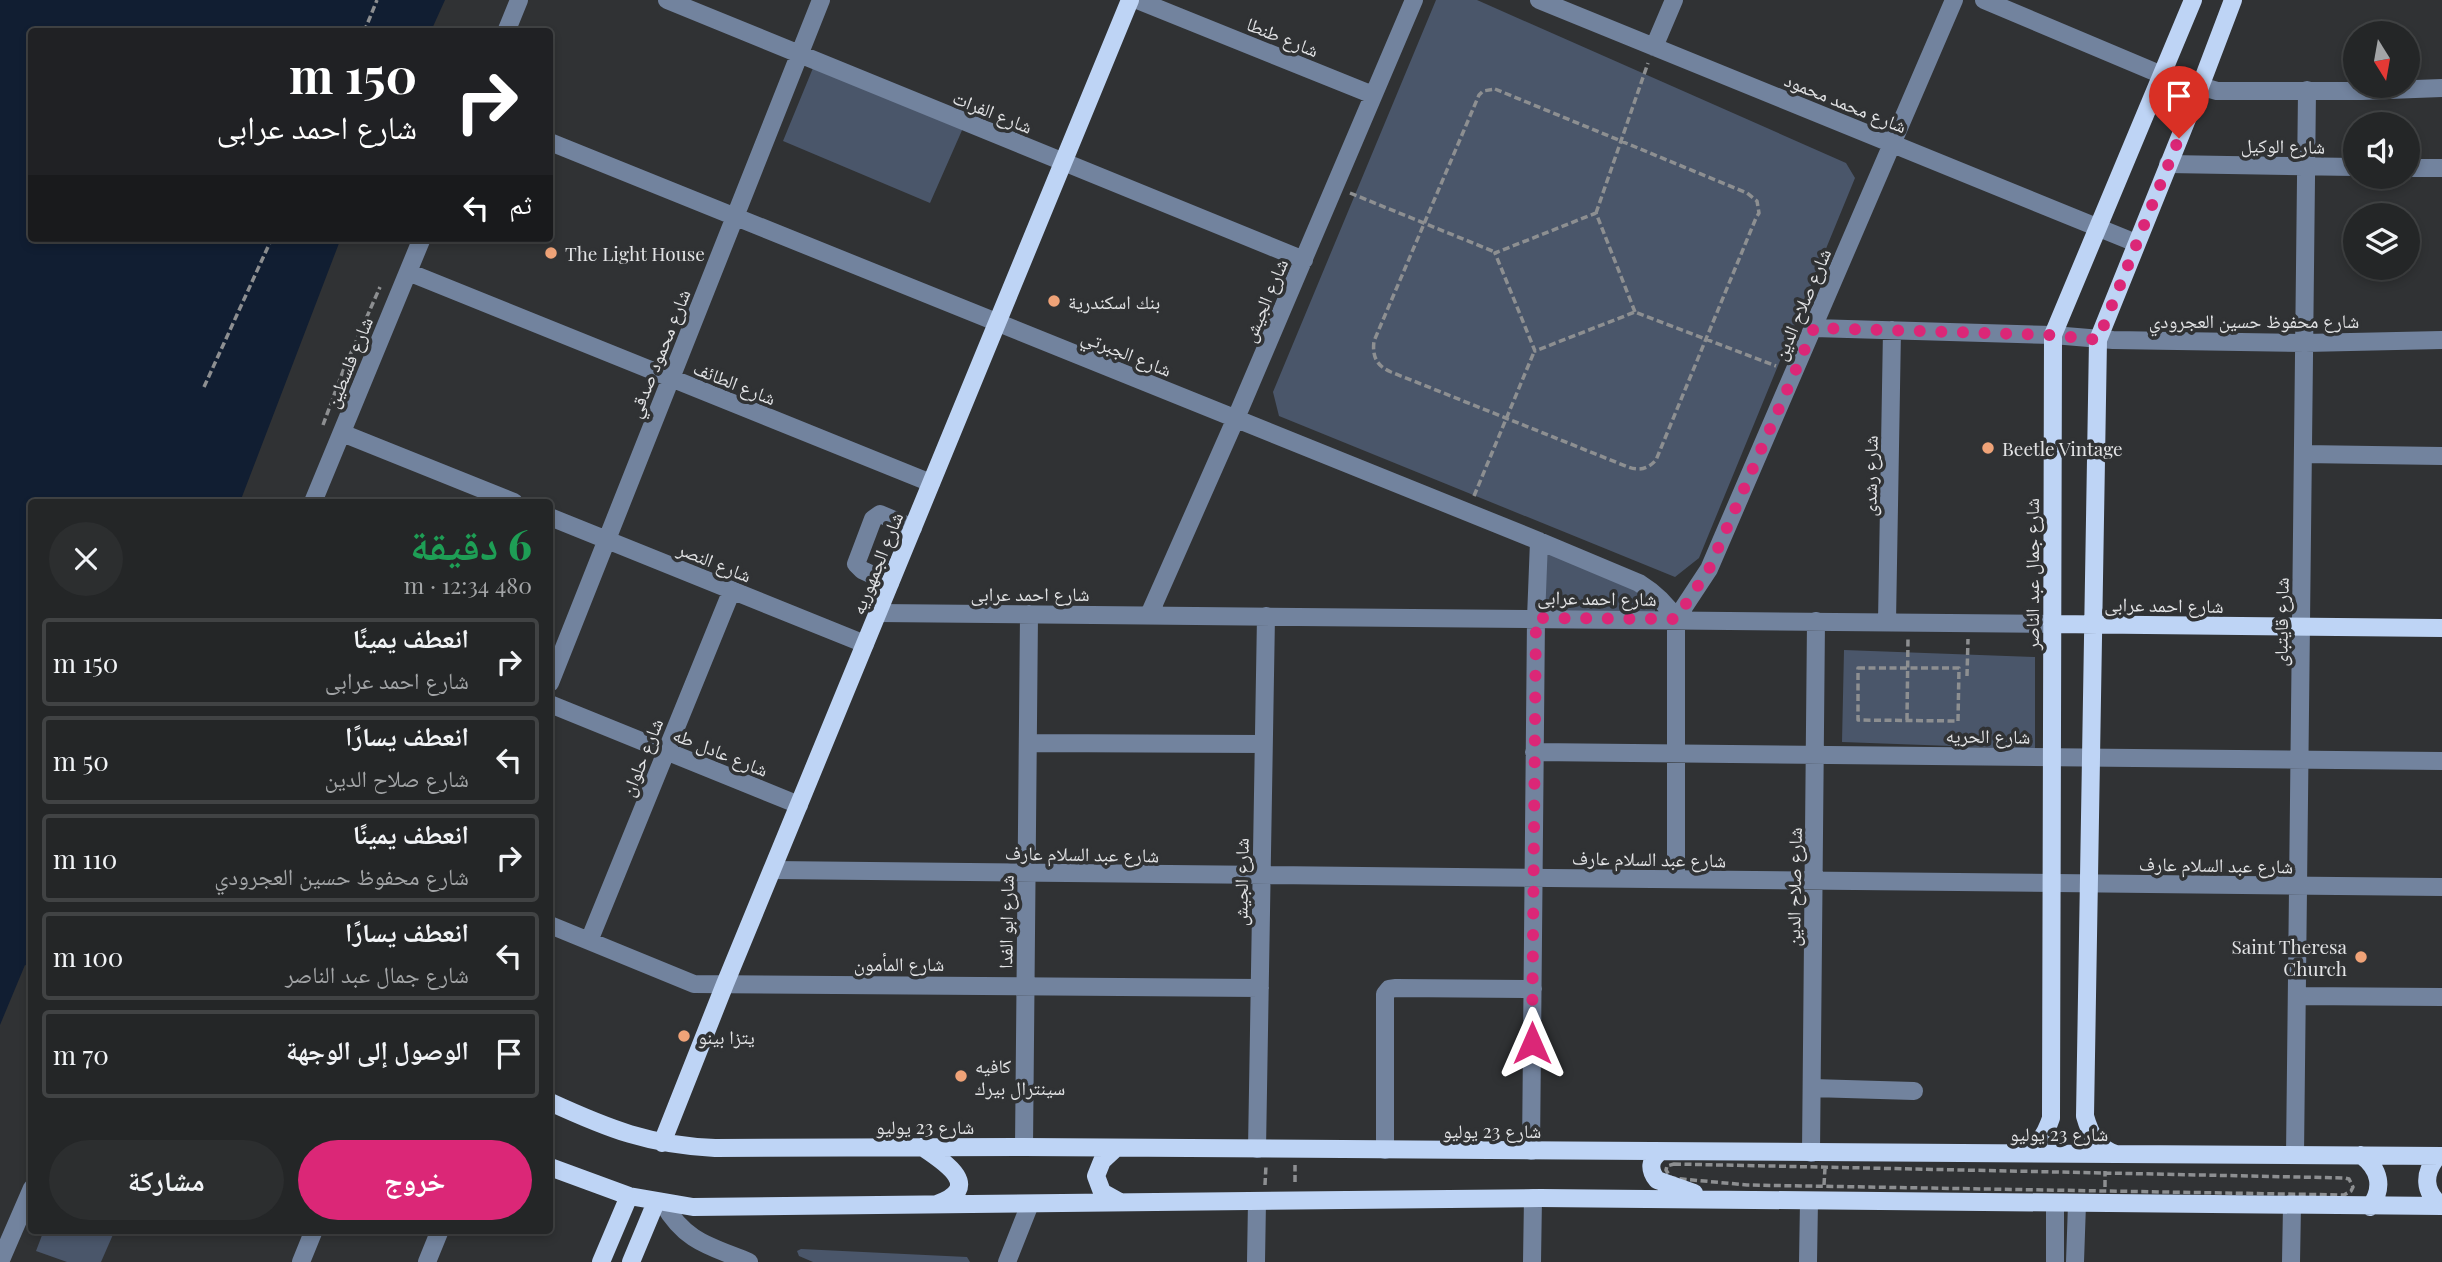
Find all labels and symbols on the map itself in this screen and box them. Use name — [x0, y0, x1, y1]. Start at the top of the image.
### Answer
street label: شارع طنطا — [1243, 10, 1323, 62]
north arrow — [2343, 21, 2420, 98]
street label: شارع محمد محمود — [1781, 66, 1911, 138]
pin — [2149, 66, 2209, 138]
street label: شارع الفرات — [949, 83, 1037, 139]
street label: شارع الوكيل — [2241, 131, 2325, 159]
place label: The Light House — [565, 240, 705, 266]
street label: شارع صلاح الدين — [1766, 244, 1836, 364]
marker: The Light House — [543, 245, 559, 261]
street label: شارع الجيش — [1235, 254, 1293, 346]
street label: شارع محمود صدقي — [620, 285, 699, 423]
place label: بنك اسكندرية — [1068, 288, 1160, 314]
marker: بنك اسكندرية — [1046, 293, 1062, 309]
street label: شارع محفوظ حسين العجرودي — [2149, 307, 2359, 337]
street label: شارع فلسطين — [318, 313, 378, 411]
street label: شارع الجبرتي — [1077, 322, 1176, 385]
street label: شارع الطائف — [690, 354, 780, 410]
street label: شارع رشدى — [1855, 435, 1883, 517]
place label: Beetle Vintage — [2002, 435, 2123, 461]
marker: Beetle Vintage — [1980, 440, 1996, 456]
street label: شارع جمال عبد الناصر — [2018, 498, 2044, 651]
street label: شارع الجمهوريه — [844, 508, 908, 618]
street label: شارع النصر — [673, 534, 756, 588]
street label: شارع قايتباى — [2266, 577, 2294, 667]
street label: شارع احمد عرابى — [970, 580, 1090, 606]
street label: شارع احمد عرابى — [1537, 583, 1657, 611]
street label: شارع احمد عرابى — [2104, 590, 2224, 618]
street label: شارع حلوان — [614, 714, 668, 800]
street label: شارع عادل طه — [670, 720, 772, 782]
street label: شارع الحريه — [1945, 721, 2031, 749]
street label: شارع صلاح الدين — [1779, 827, 1807, 947]
street label: شارع الجيش — [1226, 838, 1254, 926]
street label: شارع عبد السلام عارف — [1005, 839, 1159, 869]
street label: شارع عبد السلام عارف — [1572, 844, 1726, 874]
street label: شارع عبد السلام عارف — [2139, 850, 2293, 880]
street label: شارع ابو الفدا — [991, 875, 1019, 969]
place label: Saint Theresa Church — [2232, 933, 2348, 981]
marker: Saint Theresa Church — [2353, 949, 2369, 965]
street label: شارع المأمون — [854, 950, 944, 976]
position arrow — [1495, 1006, 1569, 1080]
place label: يتزا بينو — [698, 1023, 755, 1049]
marker: يتزا بينو — [676, 1028, 692, 1044]
place label: كافيه سينترال بيرك — [975, 1052, 1065, 1100]
marker: كافيه سينترال بيرك — [953, 1068, 969, 1084]
street label: شارع 23 يوليو — [876, 1113, 974, 1139]
street label: شارع 23 يوليو — [1443, 1117, 1541, 1143]
street label: شارع 23 يوليو — [2010, 1120, 2108, 1146]

